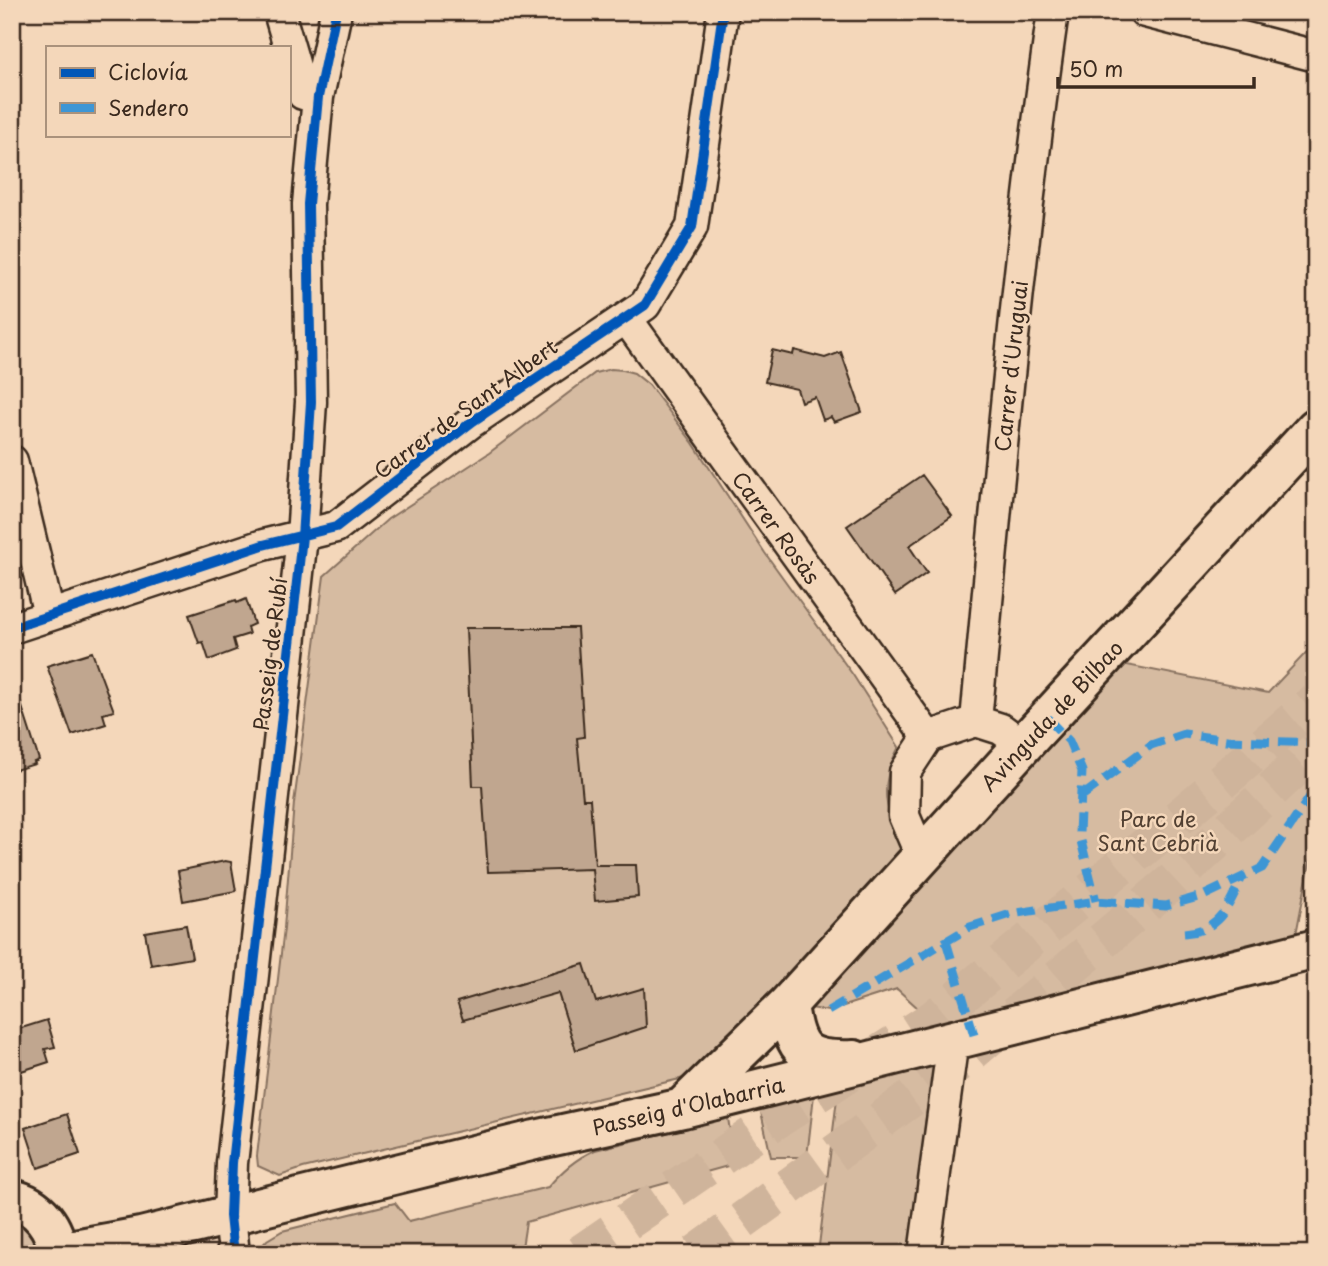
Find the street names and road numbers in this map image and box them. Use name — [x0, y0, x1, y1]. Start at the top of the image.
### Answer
street label: Carrer d'Uruguai — [985, 279, 1035, 453]
street label: Carrer de Sant Albert — [366, 330, 564, 486]
street label: Carrer Rosàs — [725, 464, 829, 590]
street label: Passeig de Rubí — [244, 576, 294, 732]
street label: Avinguda de Bilbao — [972, 632, 1130, 798]
street label: Passeig d'Olabarria — [589, 1067, 788, 1143]

